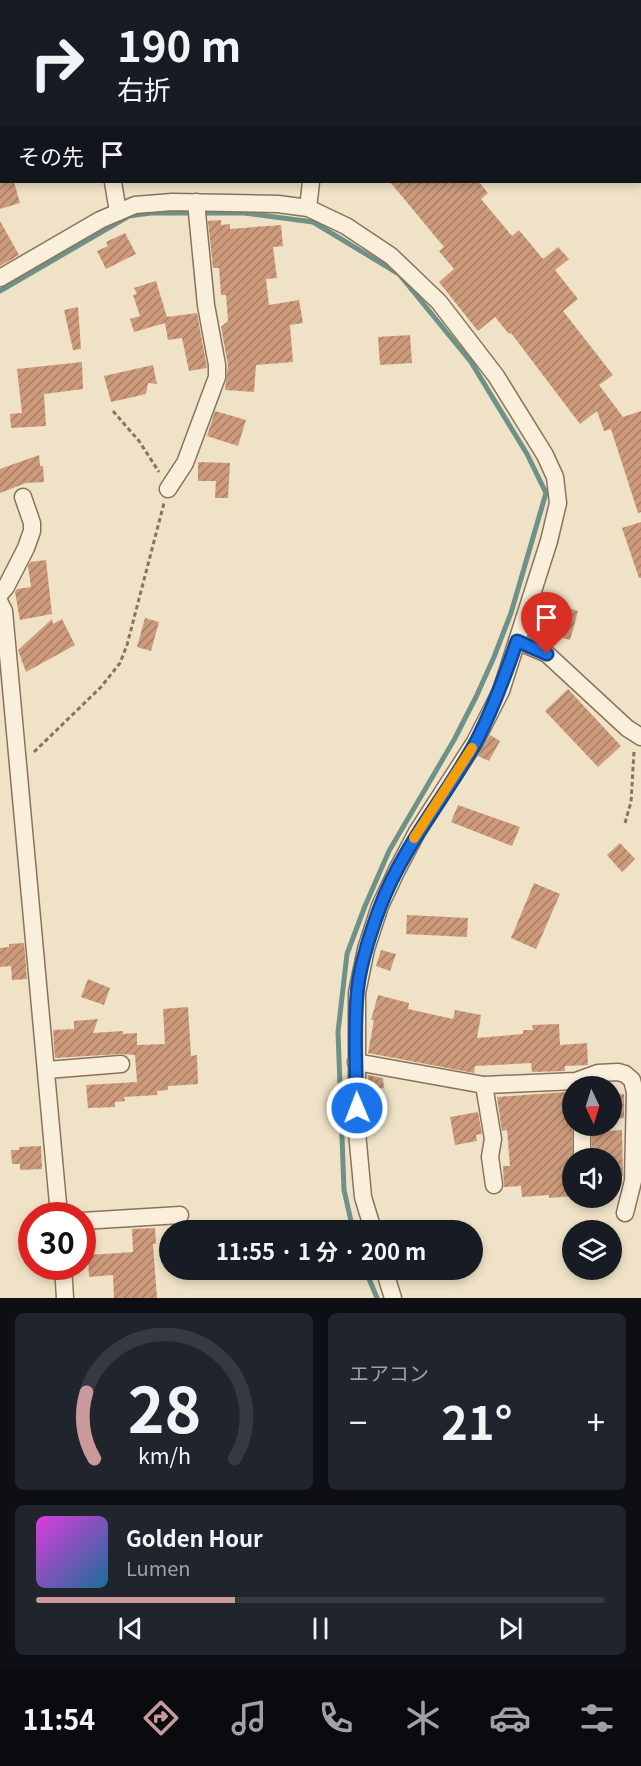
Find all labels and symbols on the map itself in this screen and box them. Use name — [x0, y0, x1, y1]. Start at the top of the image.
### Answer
pin — [521, 592, 572, 654]
position arrow — [325, 1076, 389, 1140]
north arrow — [562, 1076, 622, 1136]
speed limit sign: 30 — [18, 1202, 96, 1280]

